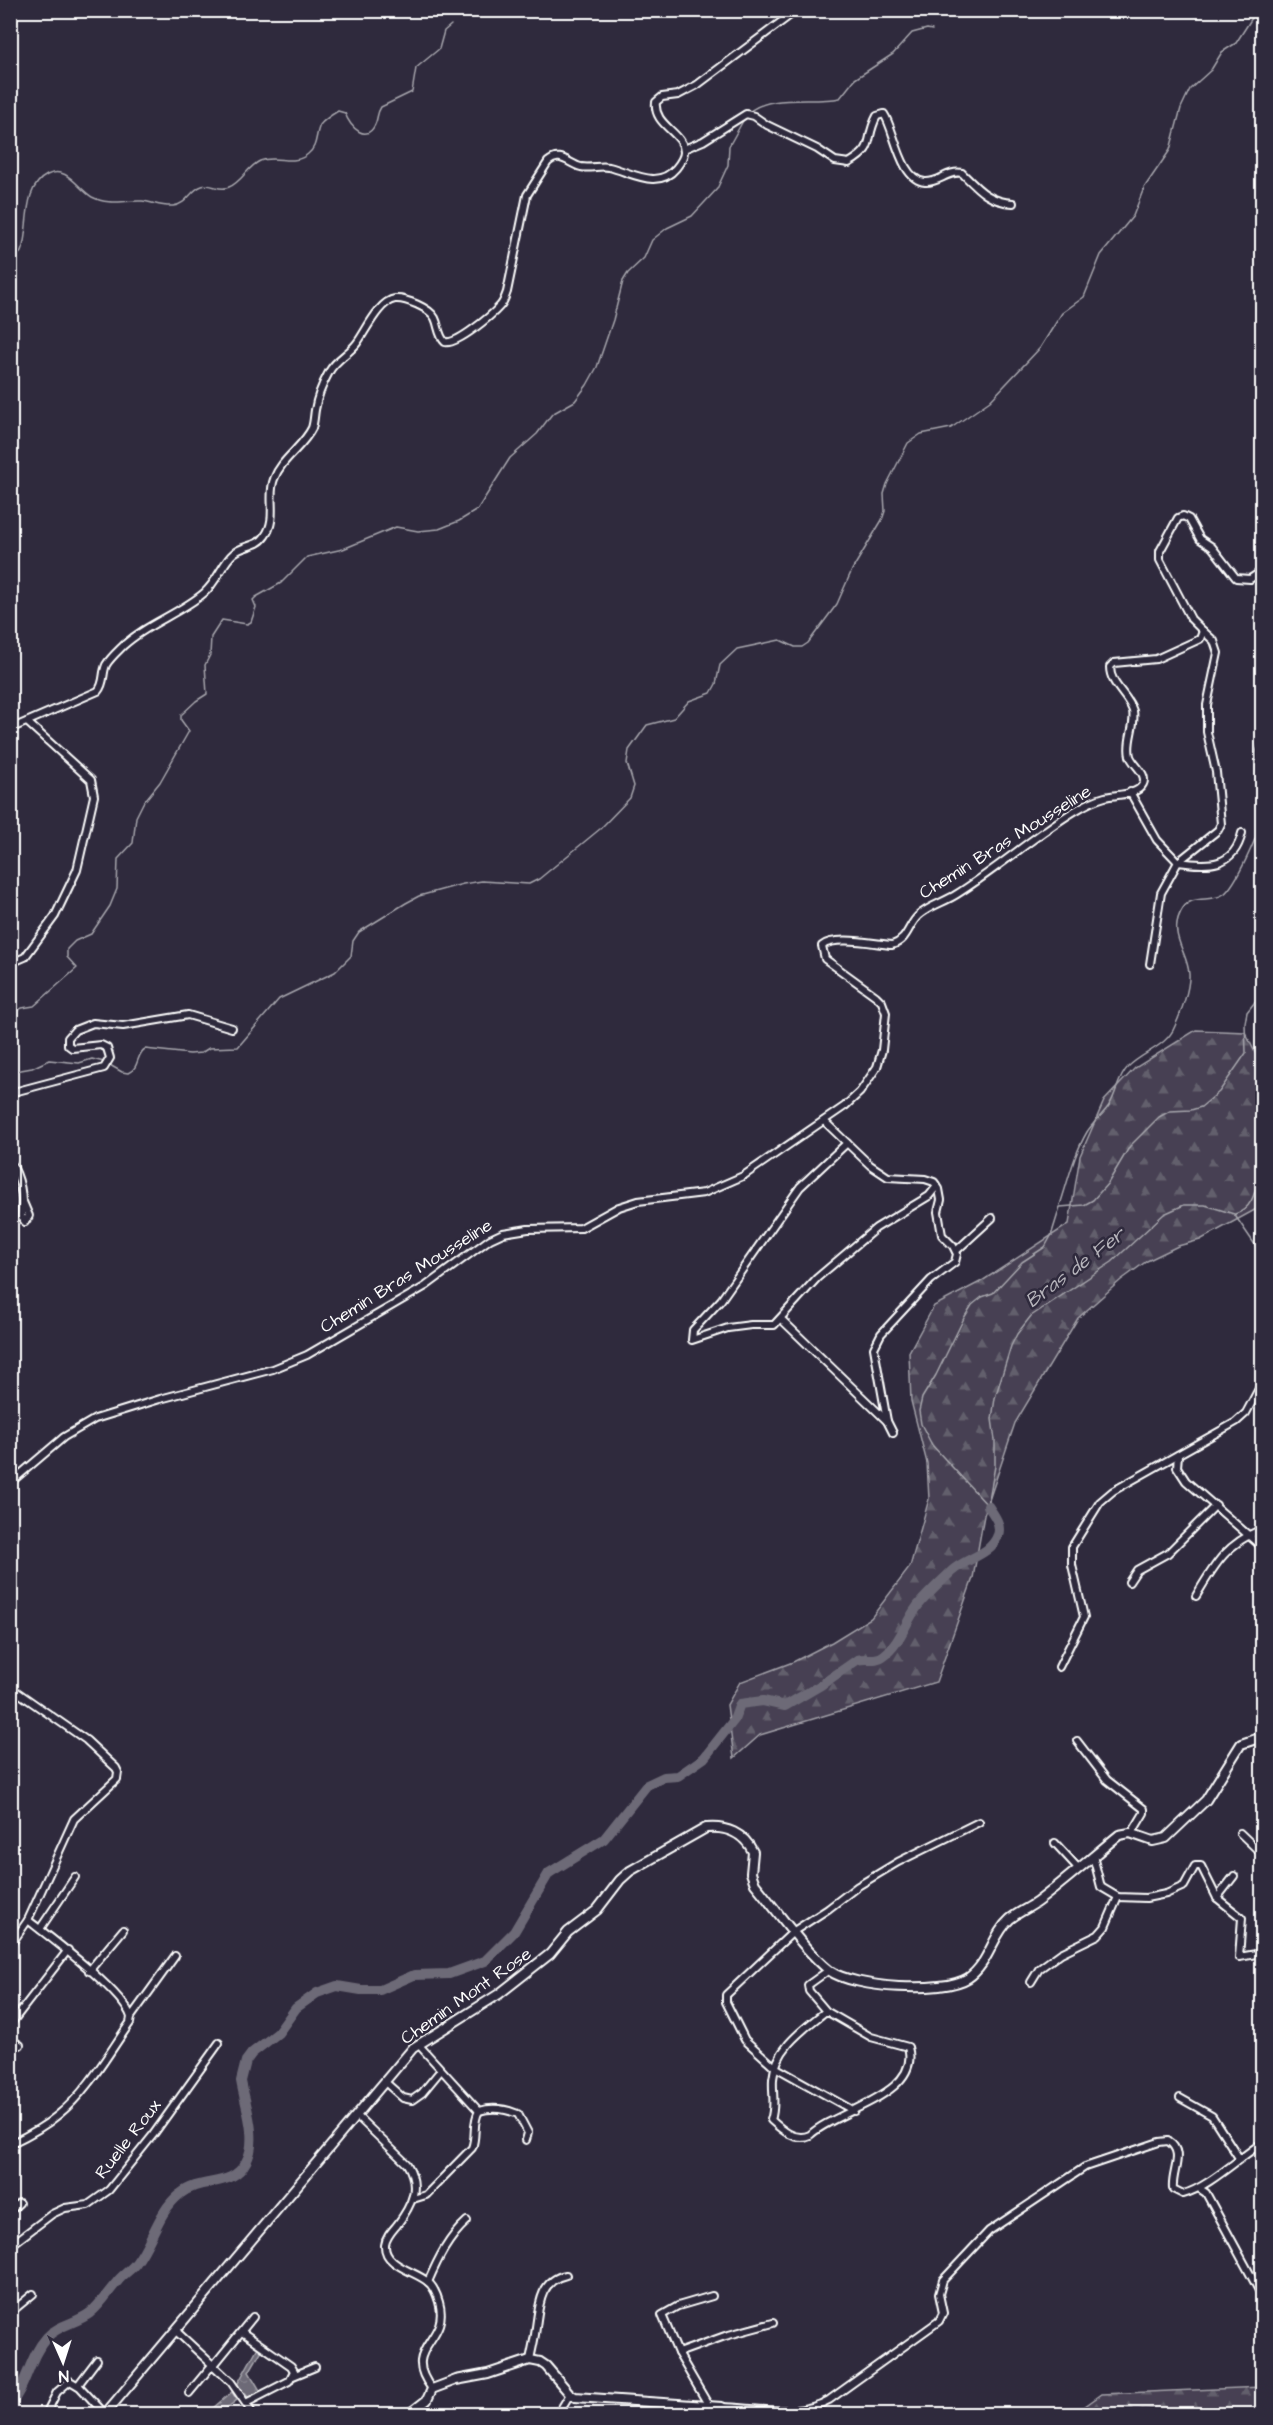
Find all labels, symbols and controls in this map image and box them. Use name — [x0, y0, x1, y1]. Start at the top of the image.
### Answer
street label: Chemin Bras Mousseline — [914, 779, 1096, 905]
street label: Chemin Bras Mousseline — [315, 1213, 497, 1339]
water label: Bras de Fer — [1019, 1220, 1132, 1315]
street label: Chemin Mont Rose — [396, 1941, 537, 2051]
street label: Ruelle Roux — [89, 2094, 167, 2184]
north arrow — [33, 2332, 93, 2392]
text: N — [58, 2365, 69, 2387]

